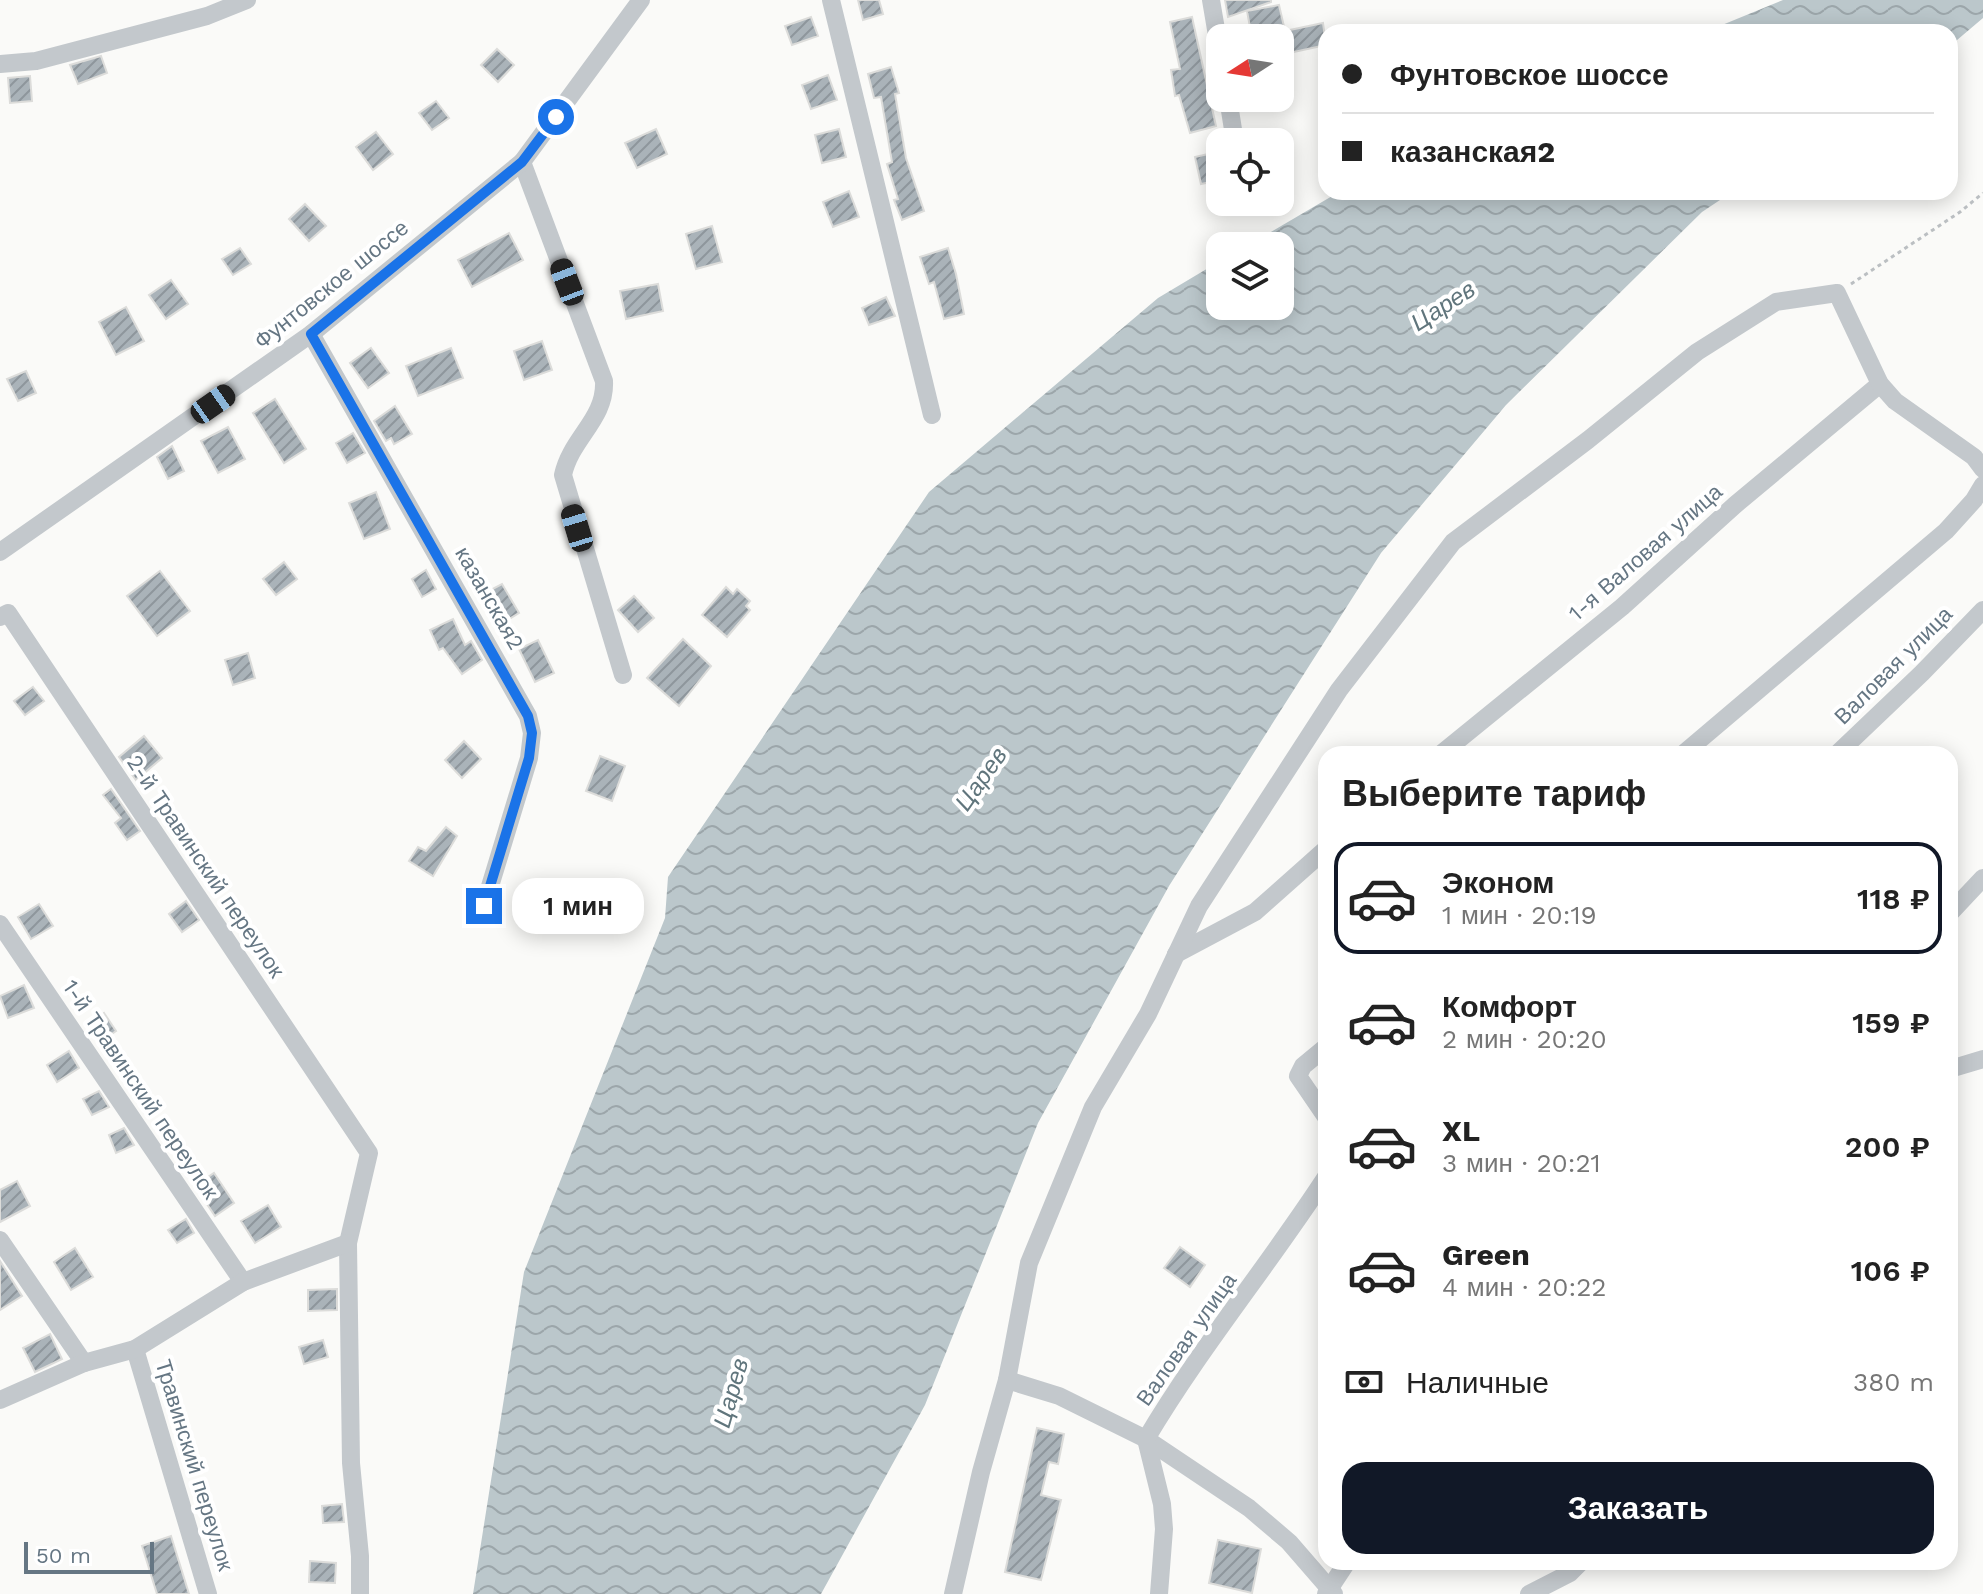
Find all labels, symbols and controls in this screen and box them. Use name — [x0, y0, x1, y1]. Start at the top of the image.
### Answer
north arrow — [1206, 24, 1294, 112]
map controls — [1206, 24, 1294, 320]
text: Фунтовское шоссе — [1390, 57, 1669, 92]
route start — [538, 99, 574, 135]
button: locate — [1206, 128, 1294, 216]
text: казанская2 — [1390, 134, 1555, 169]
street label: Фунтовское шоссе — [249, 215, 413, 354]
button: layers — [1206, 232, 1294, 320]
car — [547, 255, 587, 309]
water label: Царев — [1406, 275, 1480, 337]
car — [186, 380, 240, 428]
street label: 1-я Валовая улица — [1564, 478, 1728, 626]
car — [559, 502, 595, 554]
street label: казанская2 — [450, 542, 529, 654]
street label: Валовая улица — [1829, 601, 1958, 729]
water label: Царев — [949, 742, 1013, 816]
street label: 2-й Травинский переулок — [122, 750, 290, 982]
text: Выберите тариф — [1342, 773, 1646, 815]
icon: car — [1346, 862, 1418, 934]
text: Эконом — [1442, 865, 1555, 900]
callout: 1 мин — [512, 878, 644, 934]
text: 118 ₽ — [1857, 881, 1930, 916]
route end — [466, 888, 502, 924]
text: 1 мин — [543, 891, 613, 921]
text: 1 мин · 20:19 — [1442, 900, 1597, 930]
street label: 1-й Травинский переулок — [58, 975, 224, 1204]
icon: car — [1346, 986, 1418, 1058]
text: Комфорт — [1442, 989, 1577, 1024]
text: 159 ₽ — [1852, 1005, 1930, 1040]
text: 2 мин · 20:20 — [1442, 1024, 1607, 1054]
icon: car — [1346, 1110, 1418, 1182]
text: XL — [1442, 1113, 1480, 1148]
text: 200 ₽ — [1845, 1129, 1930, 1164]
text: 3 мин · 20:21 — [1442, 1148, 1601, 1178]
icon: car — [1346, 1234, 1418, 1306]
text: Green — [1442, 1237, 1530, 1272]
text: 106 ₽ — [1851, 1253, 1930, 1288]
street label: Валовая улица — [1131, 1268, 1242, 1410]
text: 4 мин · 20:22 — [1442, 1272, 1606, 1302]
water label: Царев — [708, 1355, 754, 1431]
street label: Травинский переулок — [151, 1357, 239, 1574]
icon: cash — [1342, 1360, 1386, 1404]
text: Наличные — [1406, 1365, 1549, 1400]
text: 380 m — [1853, 1367, 1934, 1397]
button: Заказать — [1342, 1462, 1934, 1554]
scale bar — [24, 1538, 154, 1574]
text: 50 m — [36, 1543, 91, 1568]

